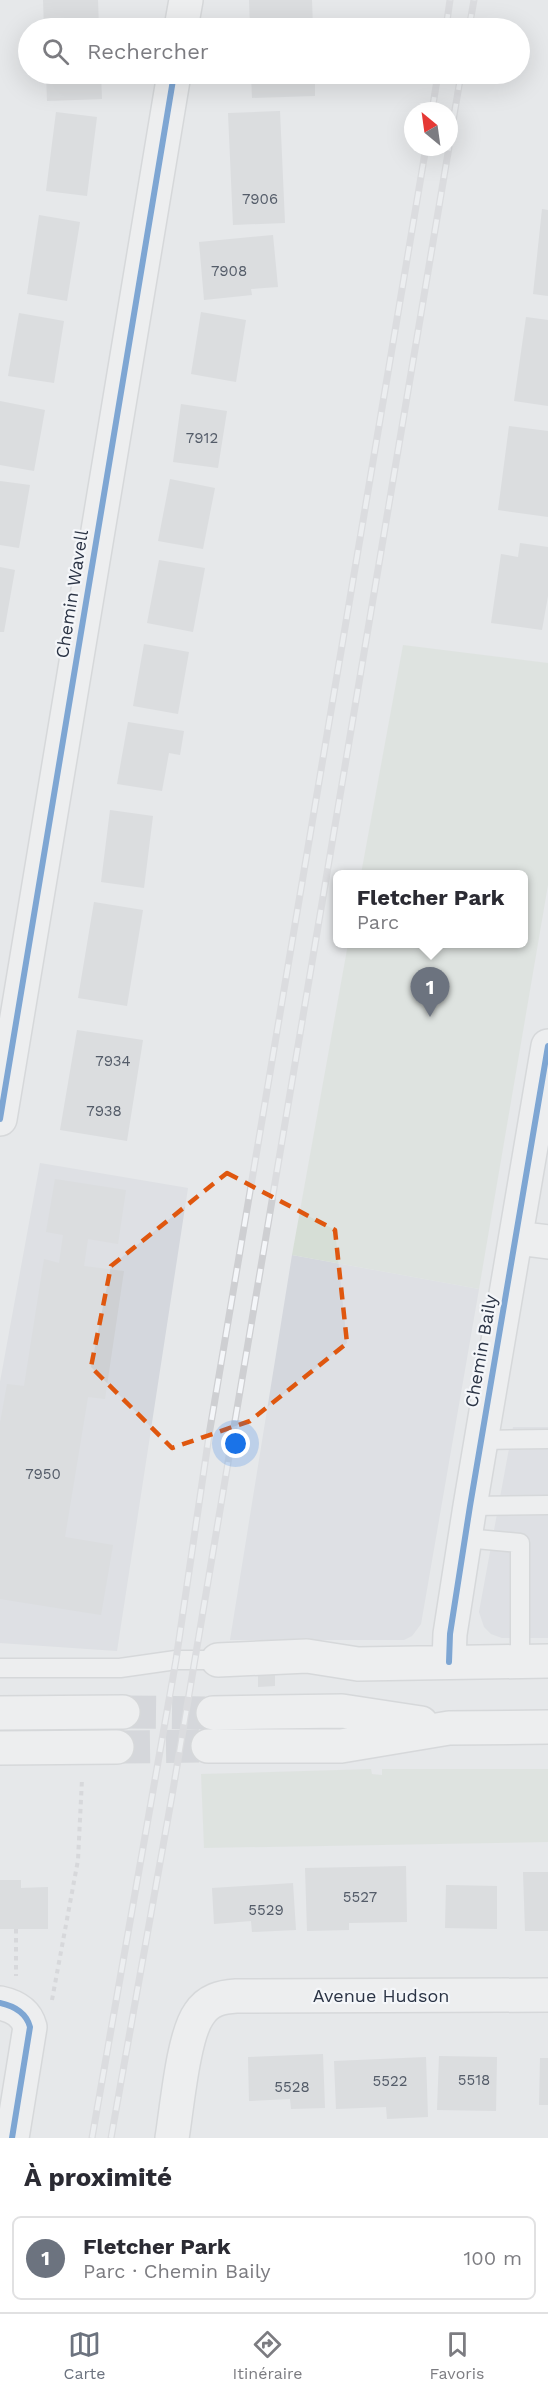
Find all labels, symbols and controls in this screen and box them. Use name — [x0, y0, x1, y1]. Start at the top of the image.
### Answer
search box — [18, 18, 530, 84]
icon: search — [39, 35, 72, 68]
text: Rechercher — [87, 39, 209, 64]
north arrow — [404, 102, 458, 156]
house number: 7906 — [242, 190, 278, 208]
house number: 7908 — [211, 262, 247, 280]
house number: 7912 — [186, 429, 218, 447]
street label: Chemin Wavell — [51, 528, 92, 660]
popup — [333, 870, 528, 948]
text: Fletcher Park — [357, 885, 504, 910]
text: Parc — [357, 910, 399, 934]
pin: 1 — [410, 968, 450, 1017]
house number: 7934 — [95, 1052, 131, 1070]
house number: 7938 — [86, 1102, 122, 1120]
street label: Chemin Baily — [460, 1292, 501, 1409]
your location — [221, 1429, 250, 1458]
house number: 7950 — [25, 1465, 61, 1483]
house number: 5527 — [343, 1888, 377, 1906]
house number: 5529 — [248, 1901, 284, 1919]
street label: Avenue Hudson — [313, 1985, 449, 2006]
house number: 5518 — [458, 2071, 490, 2089]
house number: 5522 — [373, 2072, 407, 2090]
house number: 5528 — [274, 2078, 310, 2096]
text: À proximité — [24, 2162, 172, 2192]
text: Fletcher Park — [83, 2234, 231, 2259]
text: 1 — [41, 2246, 50, 2270]
text: 100 m — [463, 2246, 522, 2270]
text: Parc · Chemin Baily — [83, 2259, 271, 2283]
tab: Carte — [64, 2328, 106, 2383]
tab: Itinéraire — [233, 2328, 303, 2383]
tab: Favoris — [430, 2328, 484, 2383]

